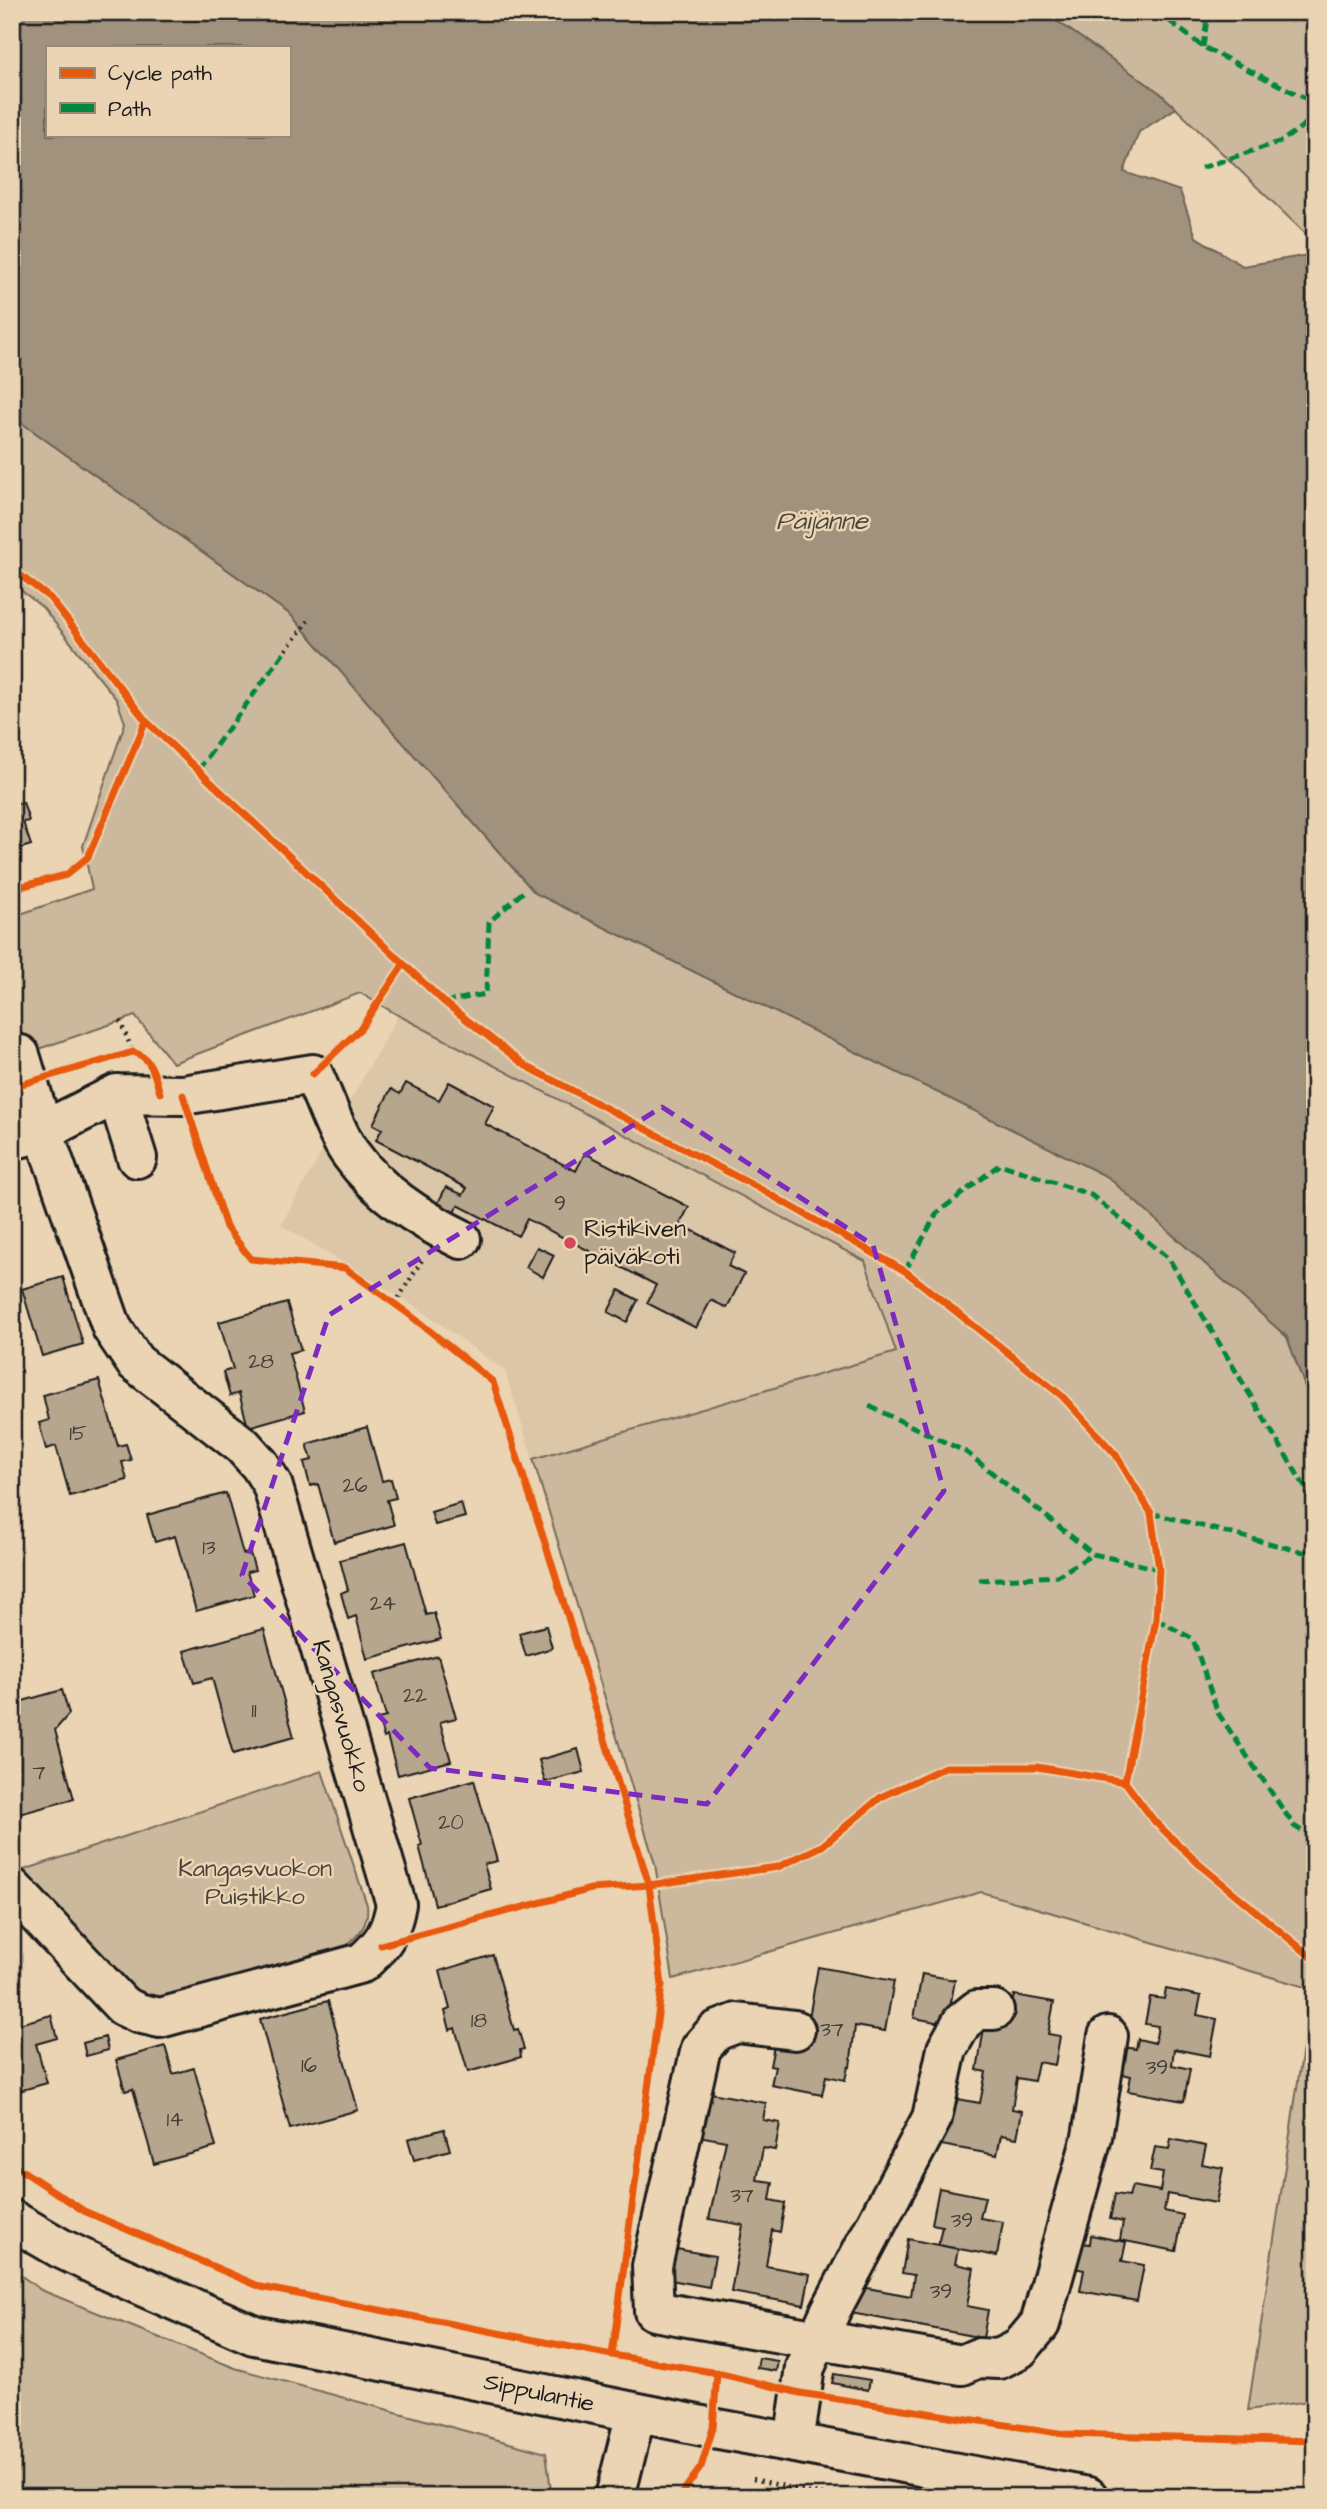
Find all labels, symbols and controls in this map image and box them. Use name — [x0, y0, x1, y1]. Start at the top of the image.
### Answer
legend — [46, 46, 290, 136]
text: Cycle path — [108, 59, 213, 90]
text: Path — [108, 95, 152, 124]
water label: Päijänne — [776, 503, 870, 539]
house number: 9 — [554, 1189, 566, 1218]
place label: Ristikiven päiväkoti — [584, 1212, 686, 1274]
marker: Ristikiven päiväkoti — [562, 1235, 578, 1251]
house number: 28 — [248, 1347, 274, 1376]
house number: 15 — [69, 1419, 87, 1448]
house number: 26 — [342, 1471, 368, 1500]
house number: 13 — [202, 1533, 216, 1562]
house number: 24 — [370, 1589, 396, 1618]
street label: Kangasvuokko — [302, 1636, 379, 1797]
house number: 22 — [403, 1681, 427, 1710]
house number: 11 — [251, 1696, 257, 1725]
house number: 7 — [33, 1758, 46, 1787]
house number: 20 — [438, 1808, 464, 1837]
park label: Kangasvuokon Puistikko — [178, 1852, 332, 1914]
house number: 18 — [471, 2006, 488, 2035]
house number: 37 — [820, 2015, 844, 2044]
house number: 16 — [301, 2051, 317, 2080]
house number: 39 — [1146, 2053, 1168, 2082]
house number: 14 — [167, 2105, 183, 2134]
house number: 37 — [730, 2181, 754, 2210]
house number: 39 — [951, 2206, 973, 2235]
house number: 39 — [930, 2277, 952, 2306]
street label: Sippulantie — [481, 2365, 597, 2421]

